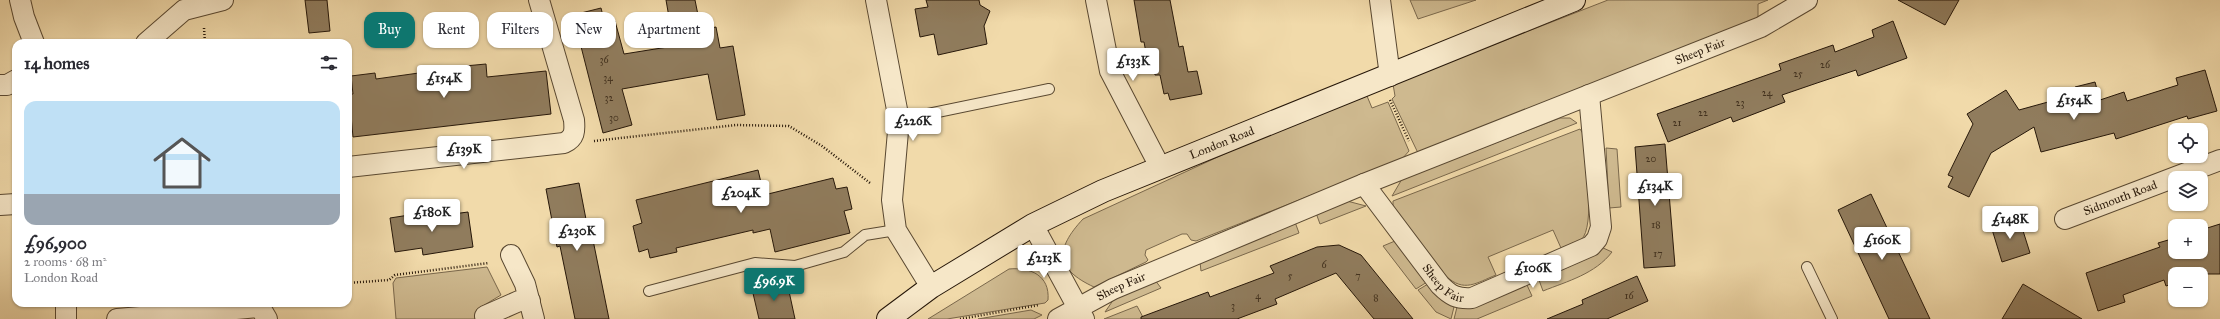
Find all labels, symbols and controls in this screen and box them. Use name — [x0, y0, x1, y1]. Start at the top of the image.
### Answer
chip: Buy — [364, 12, 415, 48]
chip: Rent — [423, 12, 479, 48]
chip: Filters — [487, 12, 553, 48]
chip: New — [561, 12, 616, 48]
chip: Apartment — [624, 12, 714, 48]
street label: Sheep Fair — [1673, 35, 1727, 67]
pin: £133K — [1105, 48, 1161, 82]
icon: filters — [318, 52, 340, 74]
text: 14 homes — [24, 53, 89, 74]
text: £133K — [1116, 53, 1150, 69]
house number: 36 — [599, 54, 609, 66]
house number: 26 — [1820, 59, 1831, 71]
pin: £154K — [416, 65, 472, 99]
house number: 25 — [1793, 68, 1803, 80]
text: £154K — [426, 70, 462, 86]
house number: 34 — [603, 72, 613, 84]
house number: 24 — [1762, 87, 1773, 99]
pin: £154K — [2046, 87, 2102, 121]
house number: 32 — [605, 92, 614, 104]
text: £154K — [2056, 92, 2092, 108]
house number: 23 — [1736, 97, 1744, 109]
house number: 22 — [1698, 107, 1708, 119]
pin: £226K — [885, 108, 941, 142]
house number: 30 — [609, 112, 619, 124]
text: £226K — [894, 113, 932, 129]
house number: 21 — [1673, 117, 1681, 129]
street label: London Road — [1188, 123, 1256, 162]
map controls — [2168, 123, 2208, 307]
button: locate — [2168, 123, 2208, 163]
icon: home — [146, 127, 218, 199]
pin: £139K — [436, 136, 492, 170]
text: £139K — [446, 141, 482, 157]
house number: 20 — [1646, 153, 1657, 165]
button: layers — [2168, 171, 2208, 211]
pin: £134K — [1627, 173, 1683, 207]
text: £134K — [1637, 178, 1673, 194]
street label: Sidmouth Road — [2081, 178, 2159, 218]
pin: £204K — [713, 180, 769, 214]
text: £204K — [721, 185, 761, 201]
pin: £180K — [404, 199, 460, 233]
text: £180K — [413, 204, 451, 220]
pin: £148K — [1982, 206, 2038, 240]
text: £148K — [1991, 211, 2029, 227]
pin: £230K — [549, 218, 605, 252]
house number: 18 — [1651, 219, 1661, 231]
button: + — [2168, 219, 2208, 259]
text: £230K — [558, 223, 596, 239]
pin: £160K — [1854, 227, 1910, 261]
text: £160K — [1863, 232, 1901, 248]
text: £96,900 — [24, 233, 87, 254]
pin: £213K — [1016, 245, 1072, 279]
house number: 17 — [1653, 248, 1663, 260]
text: £213K — [1026, 250, 1062, 266]
text: 2 rooms · 68 m² — [24, 254, 106, 270]
pin: £106K — [1505, 255, 1561, 289]
house number: 6 — [1321, 259, 1327, 271]
text: £106K — [1514, 260, 1552, 276]
street label: Sheep Fair — [1420, 261, 1465, 305]
button: − — [2168, 267, 2208, 307]
pin: £96.9K — [741, 268, 807, 302]
street label: Sheep Fair — [1094, 269, 1148, 304]
text: London Road — [24, 270, 98, 286]
house number: 5 — [1288, 270, 1293, 282]
house number: 7 — [1355, 270, 1361, 282]
text: £96.9K — [753, 273, 795, 289]
house number: 4 — [1255, 290, 1261, 302]
house number: 16 — [1624, 290, 1634, 302]
house number: 8 — [1373, 292, 1379, 304]
house number: 3 — [1231, 300, 1235, 312]

